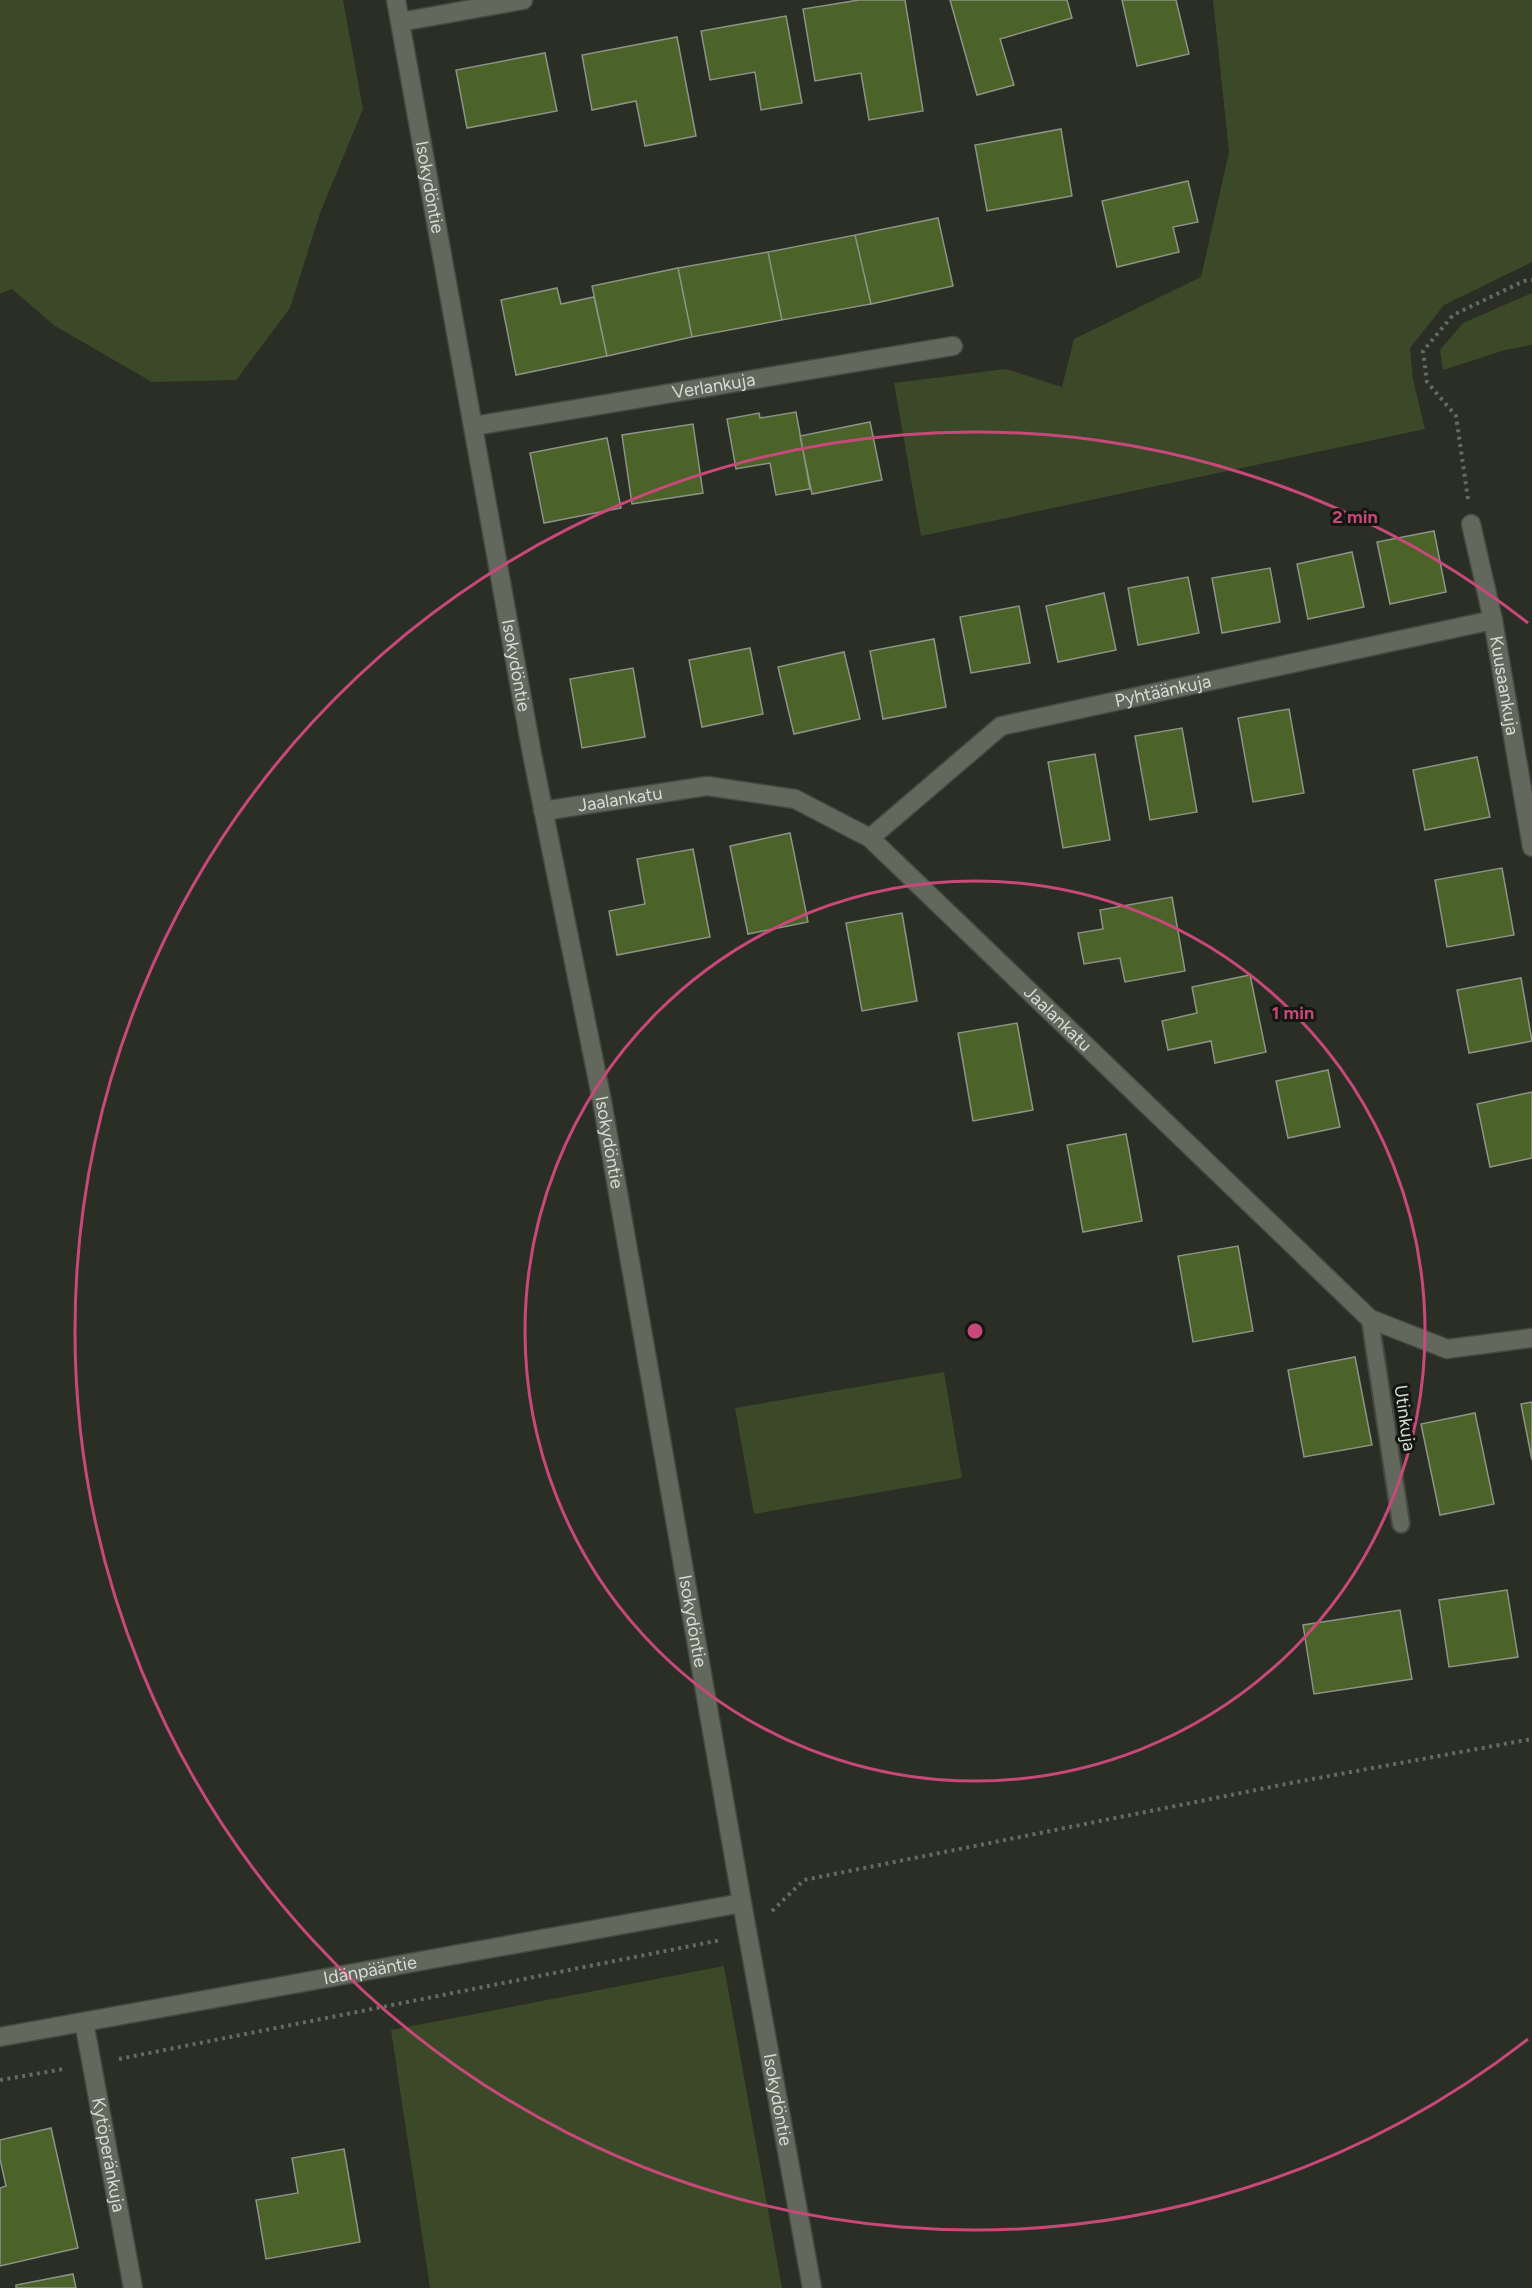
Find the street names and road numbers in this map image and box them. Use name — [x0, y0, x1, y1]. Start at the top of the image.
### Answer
street label: Isokydöntie — [411, 139, 449, 235]
street label: Verlankuja — [671, 368, 757, 404]
street label: Isokydöntie — [497, 617, 535, 713]
street label: Kuusaankuja — [1485, 634, 1524, 737]
street label: Pyhtäänkuja — [1113, 670, 1213, 712]
street label: Jaalankatu — [576, 782, 664, 817]
street label: Jaalankatu — [1019, 981, 1096, 1056]
street label: Isokydöntie — [590, 1094, 628, 1190]
street label: Utinkuja — [1389, 1384, 1421, 1452]
street label: Isokydöntie — [674, 1573, 712, 1669]
street label: Idänpääntie — [322, 1951, 419, 1989]
street label: Isokydöntie — [759, 2051, 797, 2148]
street label: Kytöperänkuja — [87, 2096, 130, 2214]

